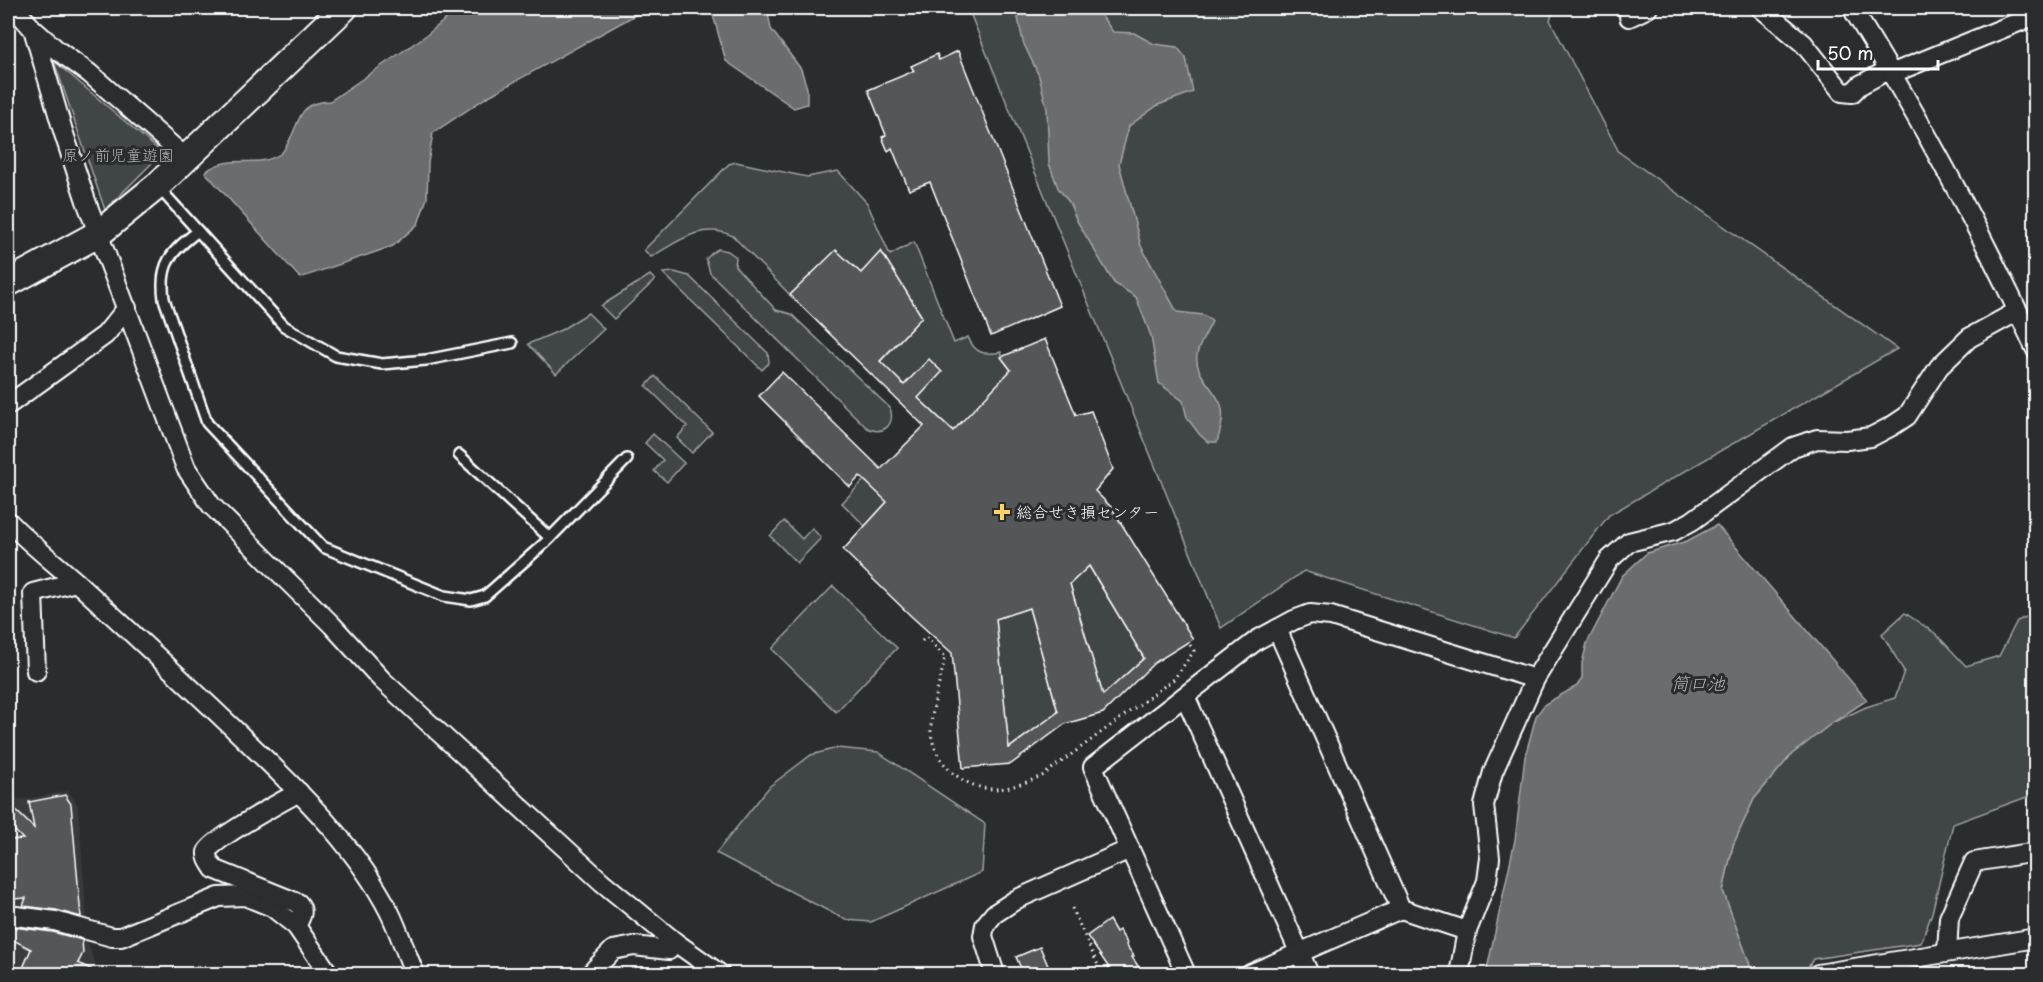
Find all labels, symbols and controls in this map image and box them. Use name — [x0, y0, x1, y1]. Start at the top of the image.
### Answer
scale bar — [1818, 33, 1938, 71]
text: 50 m — [1827, 39, 1874, 66]
park label: 原ノ前児童遊園 — [62, 142, 174, 166]
place label: 総合せき損センター — [1016, 499, 1159, 523]
marker: 総合せき損センター — [993, 503, 1011, 521]
water label: 筒口池 — [1671, 669, 1726, 696]

